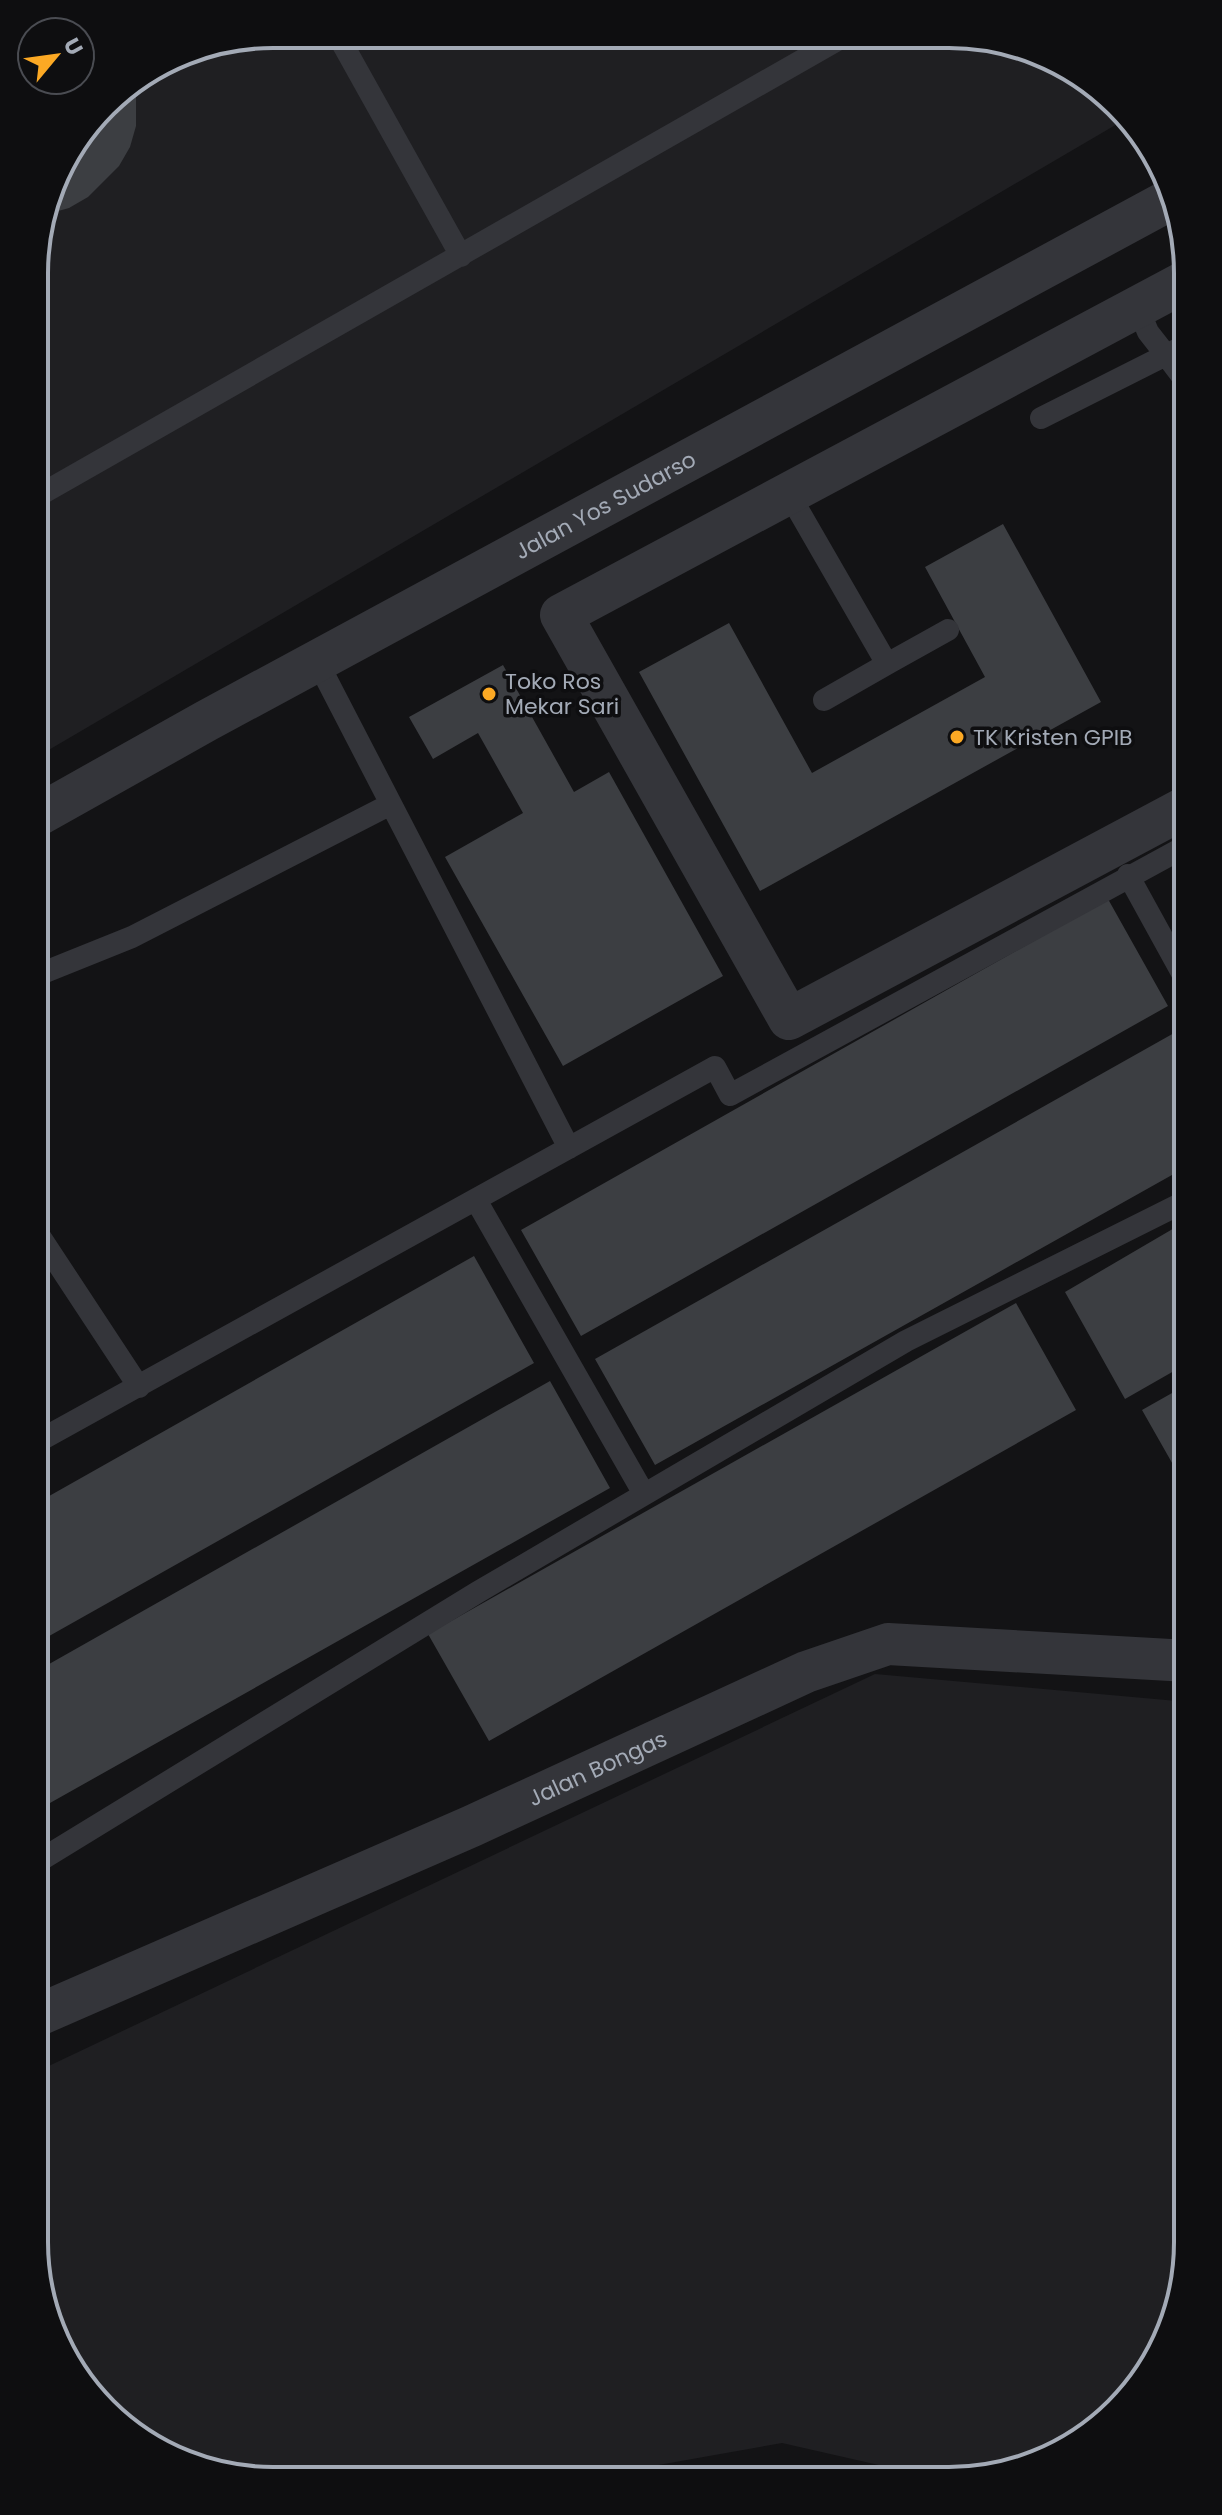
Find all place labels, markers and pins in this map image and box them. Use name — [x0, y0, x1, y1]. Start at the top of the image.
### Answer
place label: Toko Ros Mekar Sari — [505, 666, 619, 722]
marker: Toko Ros Mekar Sari — [480, 685, 498, 703]
place label: TK Kristen GPIB — [973, 722, 1133, 753]
marker: TK Kristen GPIB — [948, 728, 966, 746]

